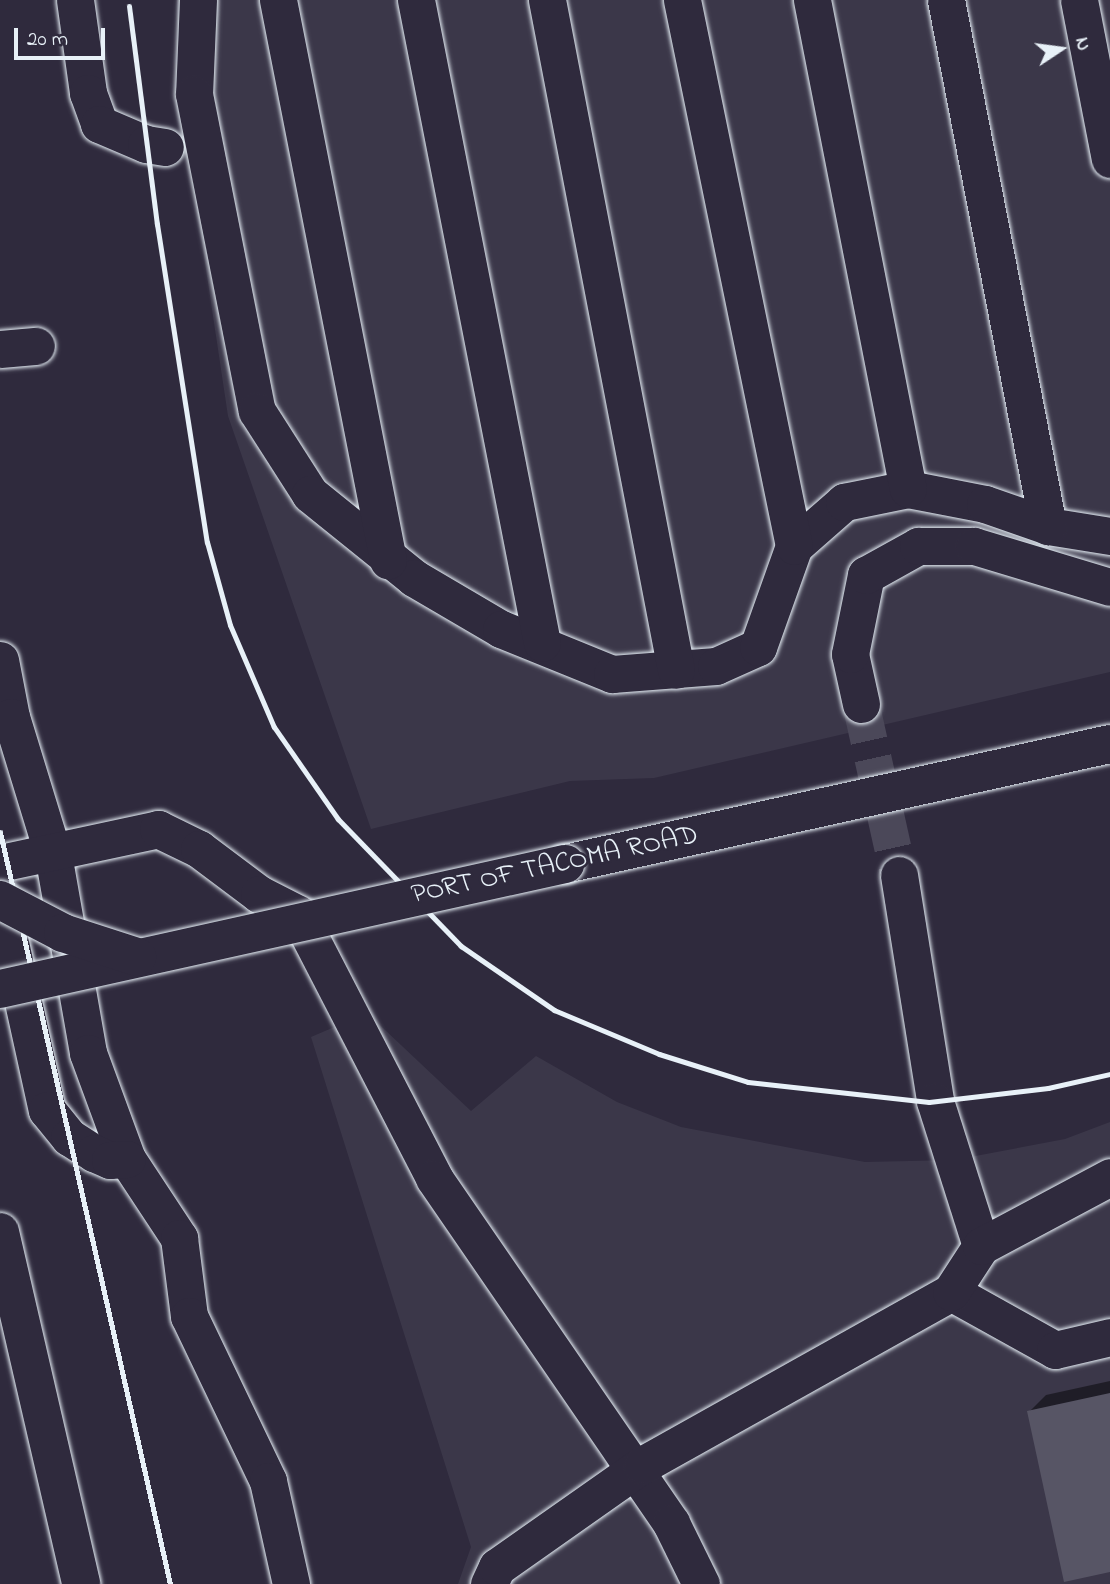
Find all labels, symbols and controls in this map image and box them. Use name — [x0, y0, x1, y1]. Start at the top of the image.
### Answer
scale bar — [18, 14, 108, 58]
north arrow — [1026, 14, 1096, 84]
text: 20 m — [27, 25, 68, 55]
text: N — [1067, 35, 1097, 53]
street label: PORT OF TACOMA ROAD — [409, 819, 701, 913]

